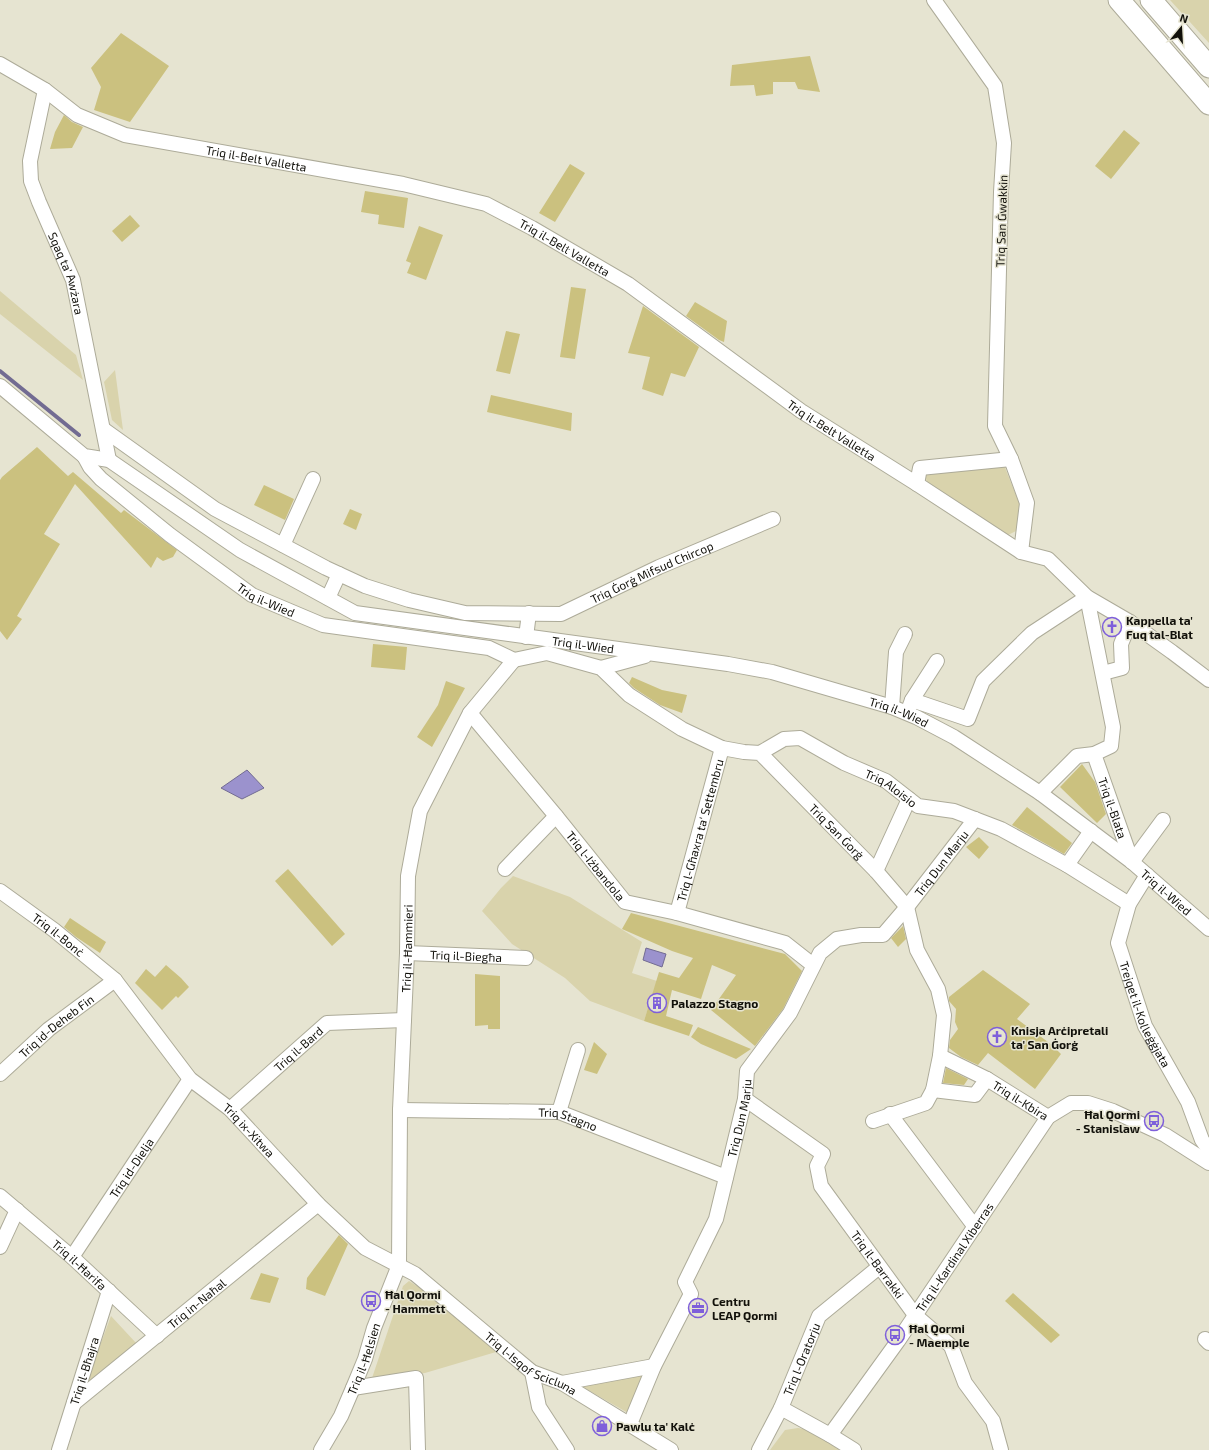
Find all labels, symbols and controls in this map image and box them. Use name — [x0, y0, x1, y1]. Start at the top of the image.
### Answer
north arrow — [1161, 8, 1201, 48]
text: N — [1178, 11, 1190, 25]
street label: Triq il-Belt Valletta — [205, 142, 308, 174]
street label: Triq San Ġwakkin — [992, 175, 1010, 267]
street label: Triq il-Belt Valletta — [517, 216, 612, 279]
street label: Sqaq ta' Awżara — [46, 230, 87, 316]
street label: Triq il-Belt Valletta — [785, 396, 879, 463]
street label: Triq Ġorġ Mifsud Chircop — [588, 538, 715, 606]
street label: Triq il-Wied — [235, 580, 297, 619]
place label: Kappella ta' Fuq tal-Blat — [1126, 613, 1193, 641]
church icon: Kappella ta' Fuq tal-Blat — [1101, 616, 1123, 638]
street label: Triq il-Wied — [551, 633, 615, 655]
street label: Triq il-Wied — [868, 694, 931, 729]
street label: Triq l-Għaxra ta' Settembru — [674, 757, 726, 903]
street label: Triq Aloisio — [863, 766, 920, 810]
street label: Triq il-Blata — [1096, 775, 1130, 840]
street label: Triq San Ġorġ — [807, 801, 867, 862]
street label: Triq Dun Marju — [911, 827, 971, 899]
street label: Triq l-Iżbandola — [564, 828, 628, 904]
street label: Triq il-Wied — [1138, 866, 1195, 918]
street label: Triq il-Ħammieri — [398, 904, 415, 993]
street label: Triq il-Bonċ — [30, 910, 87, 959]
street label: Triq il-Biegħa — [430, 947, 502, 964]
street label: Trejqet il-Kolleġġjata — [1117, 959, 1174, 1069]
street label: Triq id-Deheb Fin — [16, 991, 96, 1060]
building icon: Palazzo Stagno — [646, 992, 668, 1014]
place label: Palazzo Stagno — [671, 996, 758, 1010]
street label: Triq il-Bard — [271, 1023, 325, 1074]
place label: Knisja Arċipretali ta' San Ġorġ — [1011, 1023, 1108, 1051]
church icon: Knisja Arċipretali ta' San Ġorġ — [986, 1026, 1008, 1048]
street label: Triq il-Kbira — [990, 1077, 1051, 1123]
street label: Triq Dun Marju — [724, 1079, 754, 1159]
street label: Triq ix-Xitwa — [221, 1100, 278, 1160]
street label: Triq Stagno — [538, 1105, 600, 1133]
place label: Ħal Qormi - Stanislaw — [1076, 1107, 1141, 1135]
bus stop icon: Ħal Qormi - Stanislaw — [1143, 1110, 1165, 1132]
street label: Triq id-Dielja — [106, 1135, 156, 1200]
street label: Triq il-Kardinal Xiberras — [913, 1200, 996, 1314]
street label: Triq il-Barrakki — [849, 1228, 907, 1301]
street label: Triq il-Ħarifa — [49, 1236, 110, 1293]
street label: Triq in-Naħal — [165, 1275, 229, 1331]
place label: Ħal Qormi - Hammett — [385, 1287, 446, 1315]
bus stop icon: Ħal Qormi - Hammett — [360, 1290, 382, 1312]
place label: Centru LEAP Qormi — [712, 1294, 777, 1323]
office icon: Centru LEAP Qormi — [687, 1297, 709, 1319]
street label: Triq il-Ħelsien — [344, 1321, 382, 1397]
street label: Triq l-Oratorju — [780, 1321, 822, 1397]
place label: Ħal Qormi - Maemple — [909, 1321, 970, 1349]
bus stop icon: Ħal Qormi - Maemple — [884, 1324, 906, 1346]
street label: Triq l-Isqof Scicluna — [482, 1329, 579, 1397]
street label: Triq il-Bħajra — [67, 1335, 101, 1407]
shop icon: Pawlu ta' Kalċ — [591, 1415, 613, 1437]
place label: Pawlu ta' Kalċ — [616, 1419, 695, 1433]

